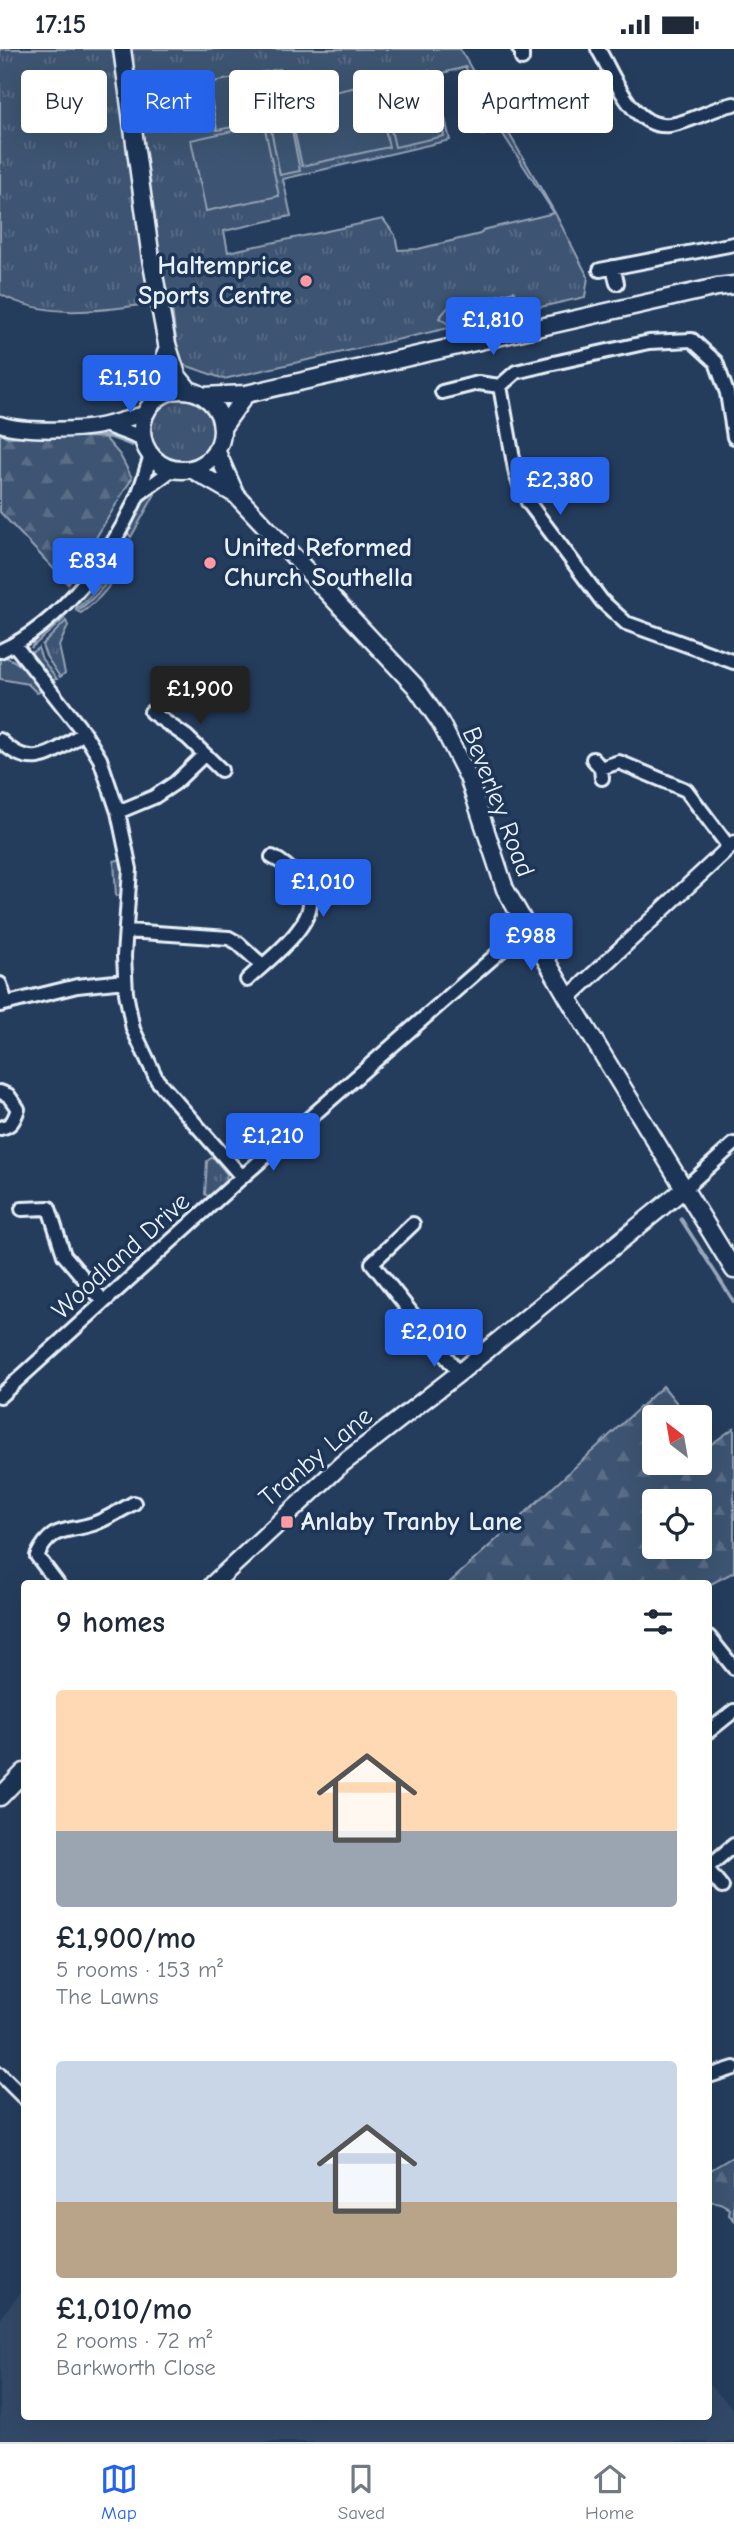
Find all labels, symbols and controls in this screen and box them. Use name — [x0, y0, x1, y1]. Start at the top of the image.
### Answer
text: 17:15 — [35, 10, 86, 40]
chip: Buy — [21, 70, 107, 133]
chip: Rent — [121, 70, 215, 133]
chip: Filters — [229, 70, 339, 133]
chip: New — [353, 70, 444, 133]
chip: Apartment — [458, 70, 613, 133]
place label: Haltemprice Sports Centre — [138, 251, 292, 311]
marker: Haltemprice Sports Centre — [298, 273, 314, 289]
pin: £1,810 — [436, 297, 550, 357]
text: £1,810 — [462, 306, 524, 333]
pin: £1,510 — [73, 355, 187, 415]
text: £1,510 — [99, 364, 161, 391]
pin: £2,380 — [503, 457, 617, 517]
text: £2,380 — [526, 466, 594, 493]
place label: United Reformed Church Southella — [224, 533, 413, 593]
pin: £834 — [52, 539, 134, 598]
text: £834 — [68, 547, 118, 574]
marker: United Reformed Church Southella — [202, 555, 218, 571]
pin: £1,900 — [143, 667, 257, 726]
text: £1,900 — [167, 675, 233, 702]
street label: Beverley Road — [456, 723, 540, 881]
pin: £1,010 — [266, 859, 380, 919]
text: £1,010 — [291, 868, 355, 895]
pin: £988 — [490, 913, 572, 973]
text: £988 — [506, 922, 556, 949]
pin: £1,210 — [216, 1113, 330, 1173]
text: £1,210 — [242, 1122, 304, 1149]
street label: Woodland Drive — [46, 1186, 196, 1326]
pin: £2,010 — [377, 1309, 491, 1369]
text: £2,010 — [401, 1318, 467, 1345]
street label: Tranby Lane — [253, 1401, 379, 1513]
north arrow — [642, 1405, 712, 1475]
map controls — [642, 1405, 712, 1559]
button: locate — [642, 1489, 712, 1559]
place label: Anlaby Tranby Lane — [301, 1507, 522, 1537]
marker: Anlaby Tranby Lane — [279, 1514, 295, 1530]
icon: filters — [639, 1603, 677, 1641]
text: 9 homes — [56, 1605, 165, 1640]
icon: home — [304, 1735, 430, 1861]
text: £1,900/mo — [56, 1921, 196, 1956]
text: 5 rooms · 153 m² — [56, 1956, 223, 1983]
text: The Lawns — [56, 1983, 159, 2010]
icon: home — [304, 2106, 430, 2232]
text: £1,010/mo — [56, 2292, 192, 2327]
text: 2 rooms · 72 m² — [56, 2327, 212, 2354]
text: Barkworth Close — [56, 2354, 216, 2381]
tab: Map — [100, 2460, 138, 2524]
tab: Saved — [338, 2460, 385, 2524]
tab: Home — [585, 2460, 634, 2524]

